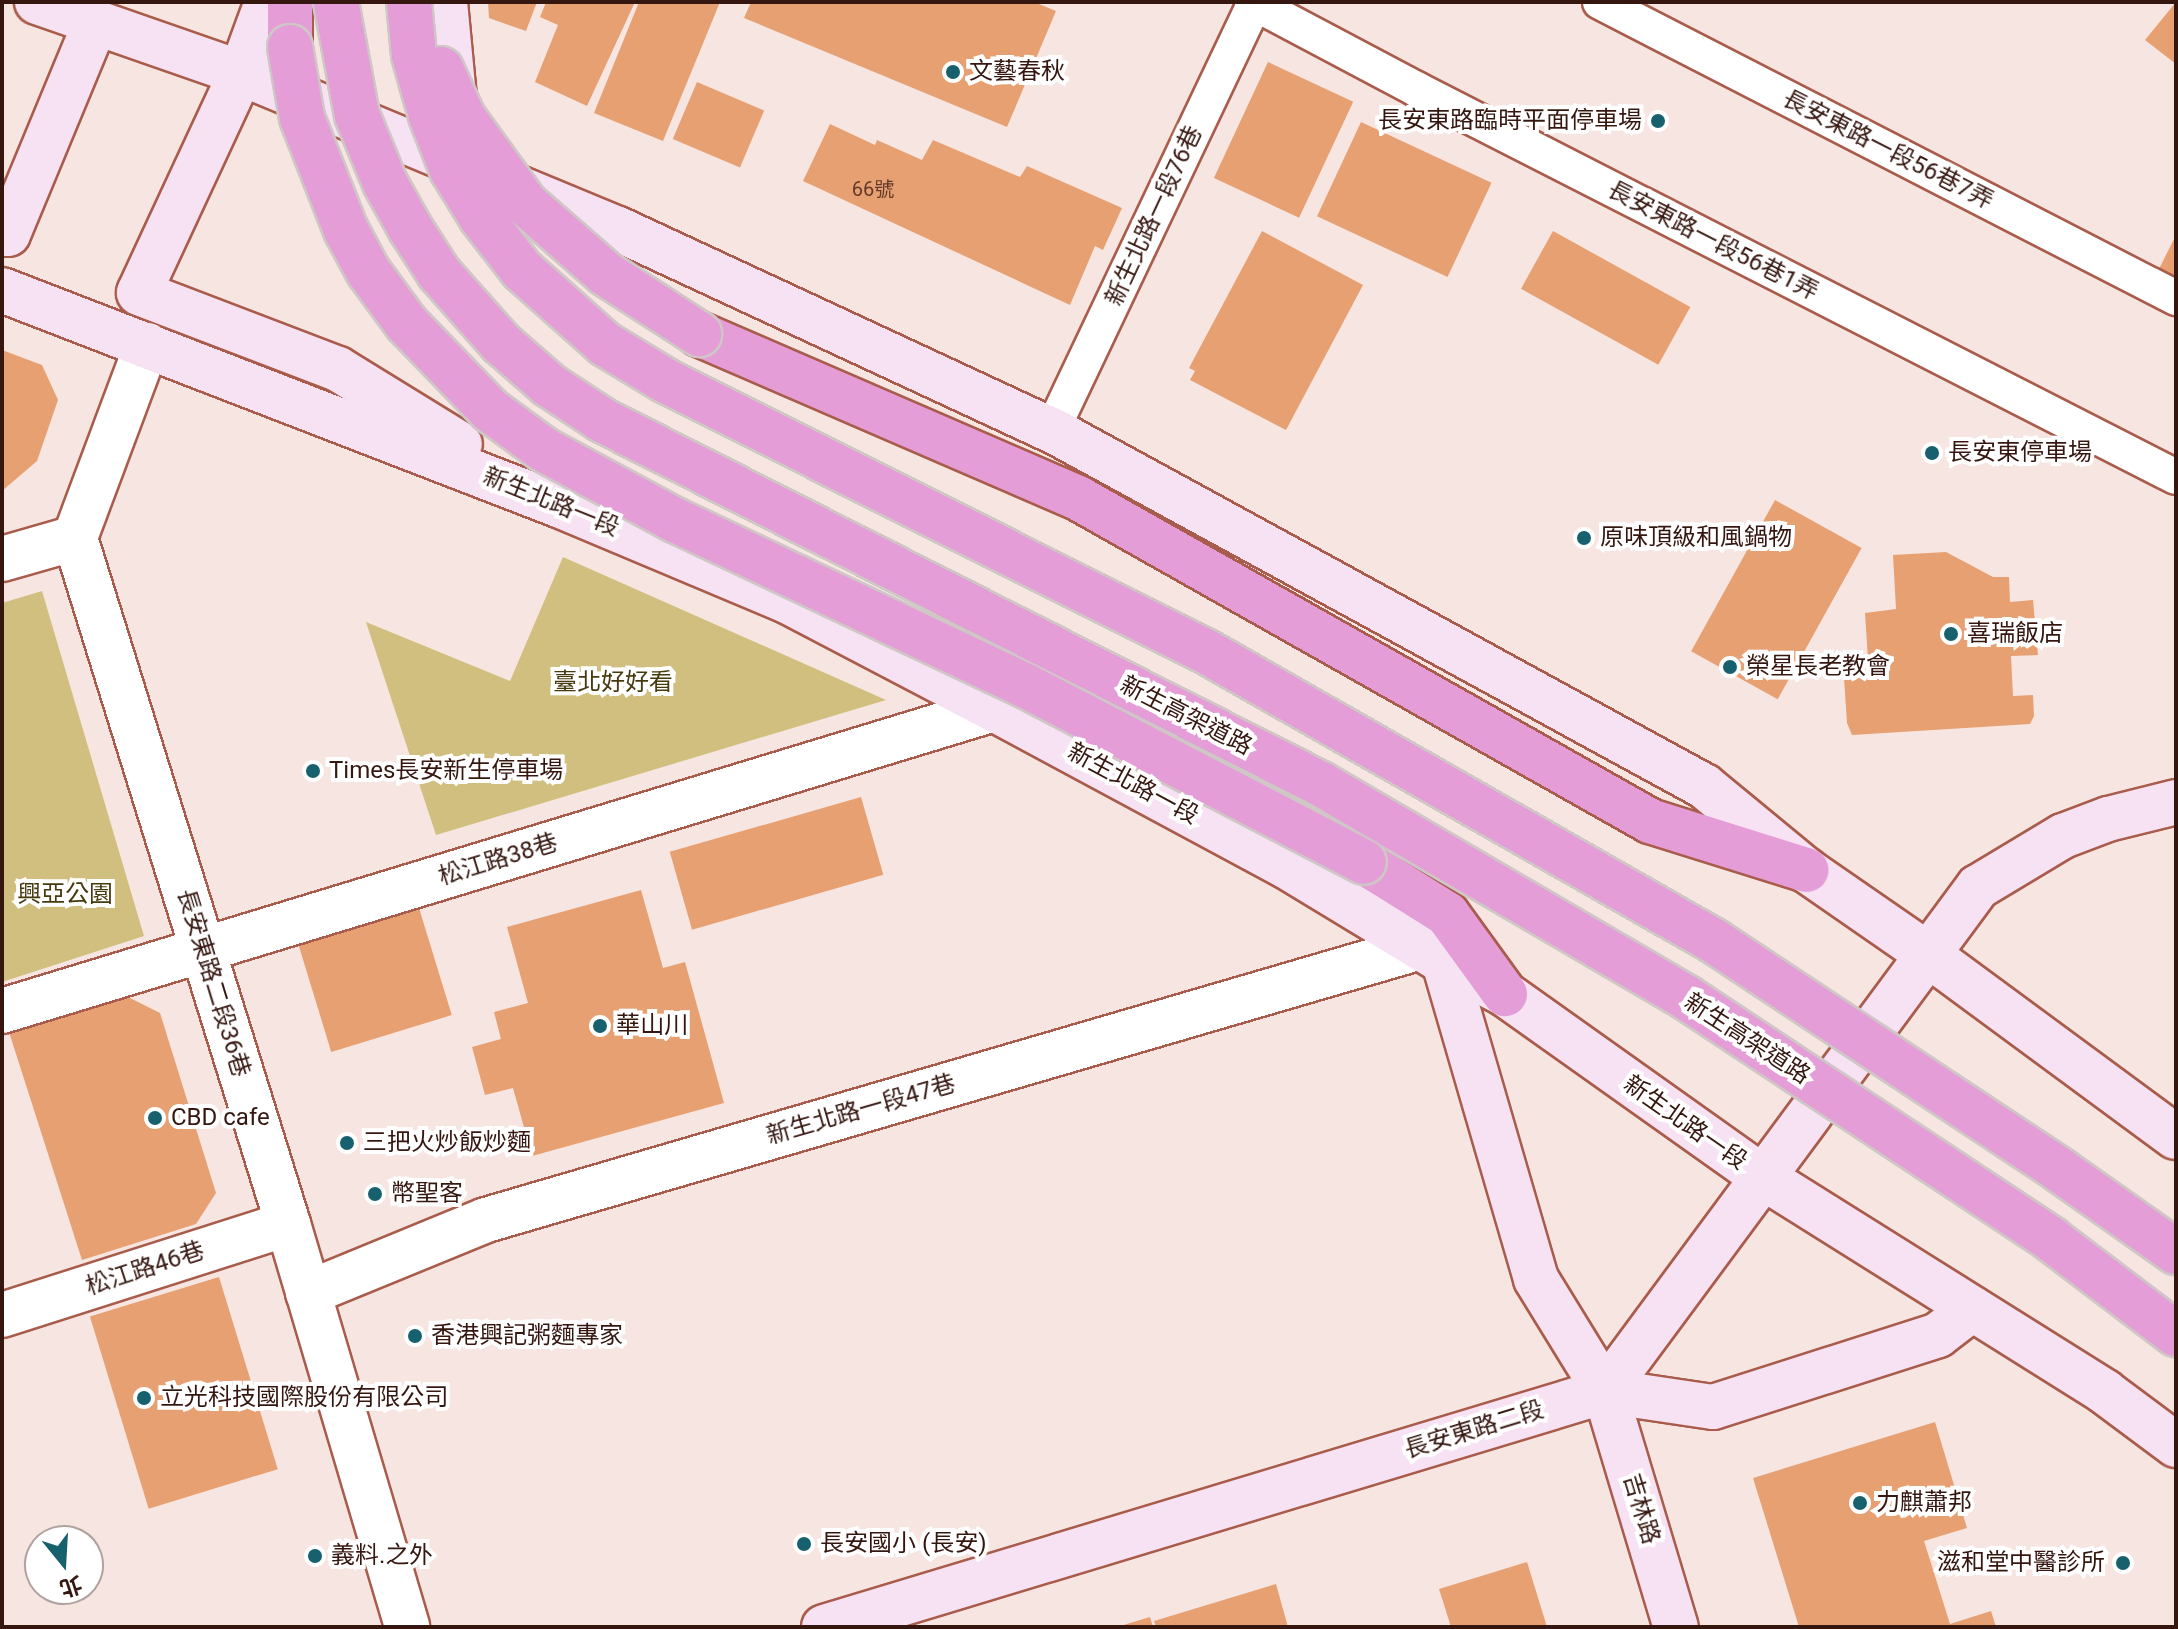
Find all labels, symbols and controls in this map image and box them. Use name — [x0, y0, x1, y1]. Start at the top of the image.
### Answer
place label: 文藝春秋 — [969, 58, 1065, 86]
marker: 文藝春秋 — [944, 63, 962, 81]
street label: 長安東路一段56巷7弄 — [1778, 84, 1998, 216]
place label: 長安東路臨時平面停車場 — [1378, 107, 1642, 135]
marker: 長安東路臨時平面停車場 — [1649, 112, 1667, 130]
street label: 新生北路一段76巷 — [1100, 122, 1208, 310]
street label: 長安東路一段56巷1弄 — [1603, 175, 1823, 307]
house number: 66號 — [852, 177, 894, 201]
place label: 長安東停車場 — [1948, 439, 2092, 467]
marker: 長安東停車場 — [1923, 444, 1941, 462]
street label: 新生北路一段 — [479, 462, 623, 542]
place label: 原味頂級和風鍋物 — [1600, 524, 1792, 552]
marker: 原味頂級和風鍋物 — [1575, 529, 1593, 547]
place label: 喜瑞飯店 — [1967, 620, 2063, 648]
marker: 喜瑞飯店 — [1942, 625, 1960, 643]
place label: 榮星長老教會 — [1746, 653, 1890, 681]
marker: 榮星長老教會 — [1721, 658, 1739, 676]
park label: 臺北好好看 — [553, 669, 673, 697]
street label: 新生高架道路 — [1115, 670, 1257, 762]
street label: 新生北路一段 — [1063, 737, 1203, 831]
place label: Times長安新生停車場 — [329, 757, 563, 785]
marker: Times長安新生停車場 — [304, 762, 322, 780]
street label: 松江路38巷 — [435, 828, 561, 892]
park label: 興亞公園 — [17, 881, 113, 909]
street label: 長安東路二段36巷 — [171, 886, 255, 1080]
street label: 新生高架道路 — [1679, 988, 1815, 1090]
place label: 華山川 — [616, 1012, 688, 1040]
marker: 華山川 — [591, 1017, 609, 1035]
street label: 新生北路一段47巷 — [763, 1069, 959, 1151]
street label: 新生北路一段 — [1618, 1070, 1752, 1176]
place label: CBD cafe — [171, 1104, 270, 1132]
marker: CBD cafe — [146, 1109, 164, 1127]
place label: 三把火炒飯炒麵 — [363, 1129, 531, 1157]
marker: 三把火炒飯炒麵 — [338, 1134, 356, 1152]
place label: 幣聖客 — [391, 1180, 463, 1208]
marker: 幣聖客 — [366, 1185, 384, 1203]
street label: 松江路46巷 — [82, 1236, 208, 1302]
place label: 香港興記粥麵專家 — [431, 1322, 623, 1350]
marker: 香港興記粥麵專家 — [406, 1327, 424, 1345]
place label: 立光科技國際股份有限公司 — [160, 1384, 448, 1412]
marker: 立光科技國際股份有限公司 — [135, 1389, 153, 1407]
street label: 長安東路二段 — [1401, 1395, 1547, 1465]
street label: 吉林路 — [1617, 1470, 1665, 1548]
place label: 力麒蕭邦 — [1876, 1489, 1972, 1517]
marker: 力麒蕭邦 — [1851, 1494, 1869, 1512]
north arrow — [24, 1525, 104, 1605]
place label: 長安國小 (長安) — [820, 1530, 987, 1558]
marker: 長安國小 (長安) — [795, 1535, 813, 1553]
place label: 義料.之外 — [331, 1542, 433, 1570]
marker: 義料.之外 — [306, 1547, 324, 1565]
place label: 滋和堂中醫診所 — [1937, 1549, 2105, 1577]
marker: 滋和堂中醫診所 — [2112, 1552, 2134, 1574]
text: 北 — [57, 1571, 85, 1602]

